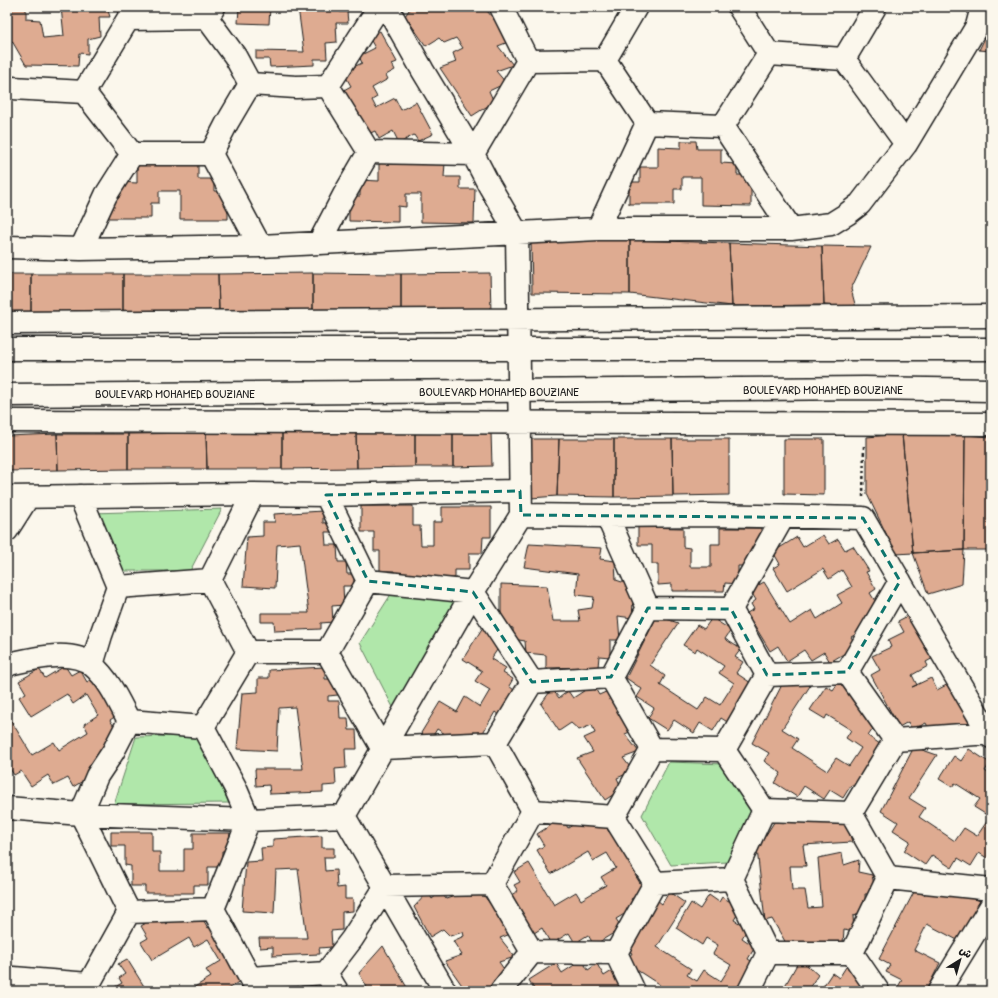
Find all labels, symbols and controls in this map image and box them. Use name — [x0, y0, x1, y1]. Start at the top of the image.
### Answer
street label: BOULEVARD MOHAMED BOUZIANE — [743, 380, 903, 398]
street label: BOULEVARD MOHAMED BOUZIANE — [419, 382, 579, 400]
street label: BOULEVARD MOHAMED BOUZIANE — [95, 384, 255, 402]
north arrow — [940, 940, 980, 980]
text: ش — [957, 943, 975, 961]

